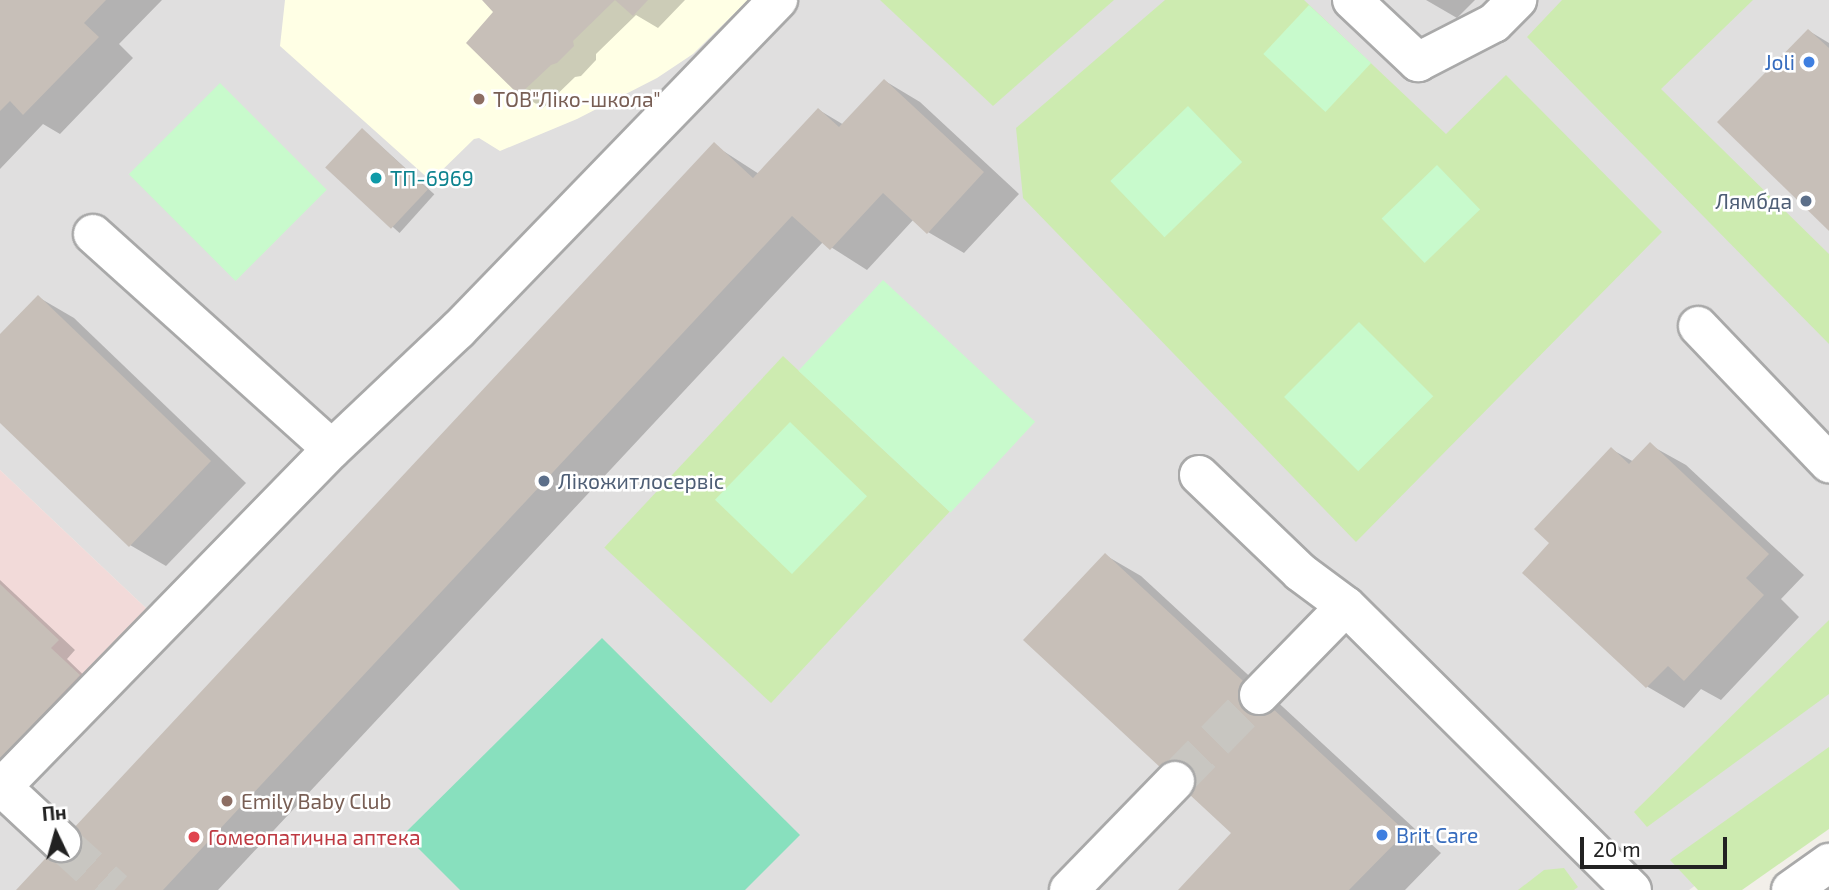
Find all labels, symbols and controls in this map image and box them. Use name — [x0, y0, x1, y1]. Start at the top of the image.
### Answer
place label: Joli — [1764, 49, 1795, 75]
marker: Joli — [1801, 54, 1817, 70]
place label: ТОВ"Ліко-школа" — [493, 86, 661, 112]
marker: ТОВ"Ліко-школа" — [471, 91, 487, 107]
place label: ТП-6969 — [390, 165, 474, 191]
marker: ТП-6969 — [368, 170, 384, 186]
place label: Лямбда — [1715, 188, 1792, 214]
marker: Лямбда — [1798, 193, 1814, 209]
place label: Лікожитлосервіс — [558, 468, 724, 494]
marker: Лікожитлосервіс — [536, 473, 552, 489]
place label: Emily Baby Club — [241, 788, 392, 814]
marker: Emily Baby Club — [219, 793, 235, 809]
north arrow — [21, 799, 91, 869]
text: Пн — [41, 800, 67, 825]
place label: Brit Care — [1396, 822, 1478, 848]
place label: Гомеопатична аптека — [208, 824, 420, 850]
scale bar — [1584, 824, 1731, 868]
marker: Brit Care — [1374, 827, 1390, 843]
marker: Гомеопатична аптека — [186, 829, 202, 845]
text: 20 m — [1593, 836, 1641, 861]

